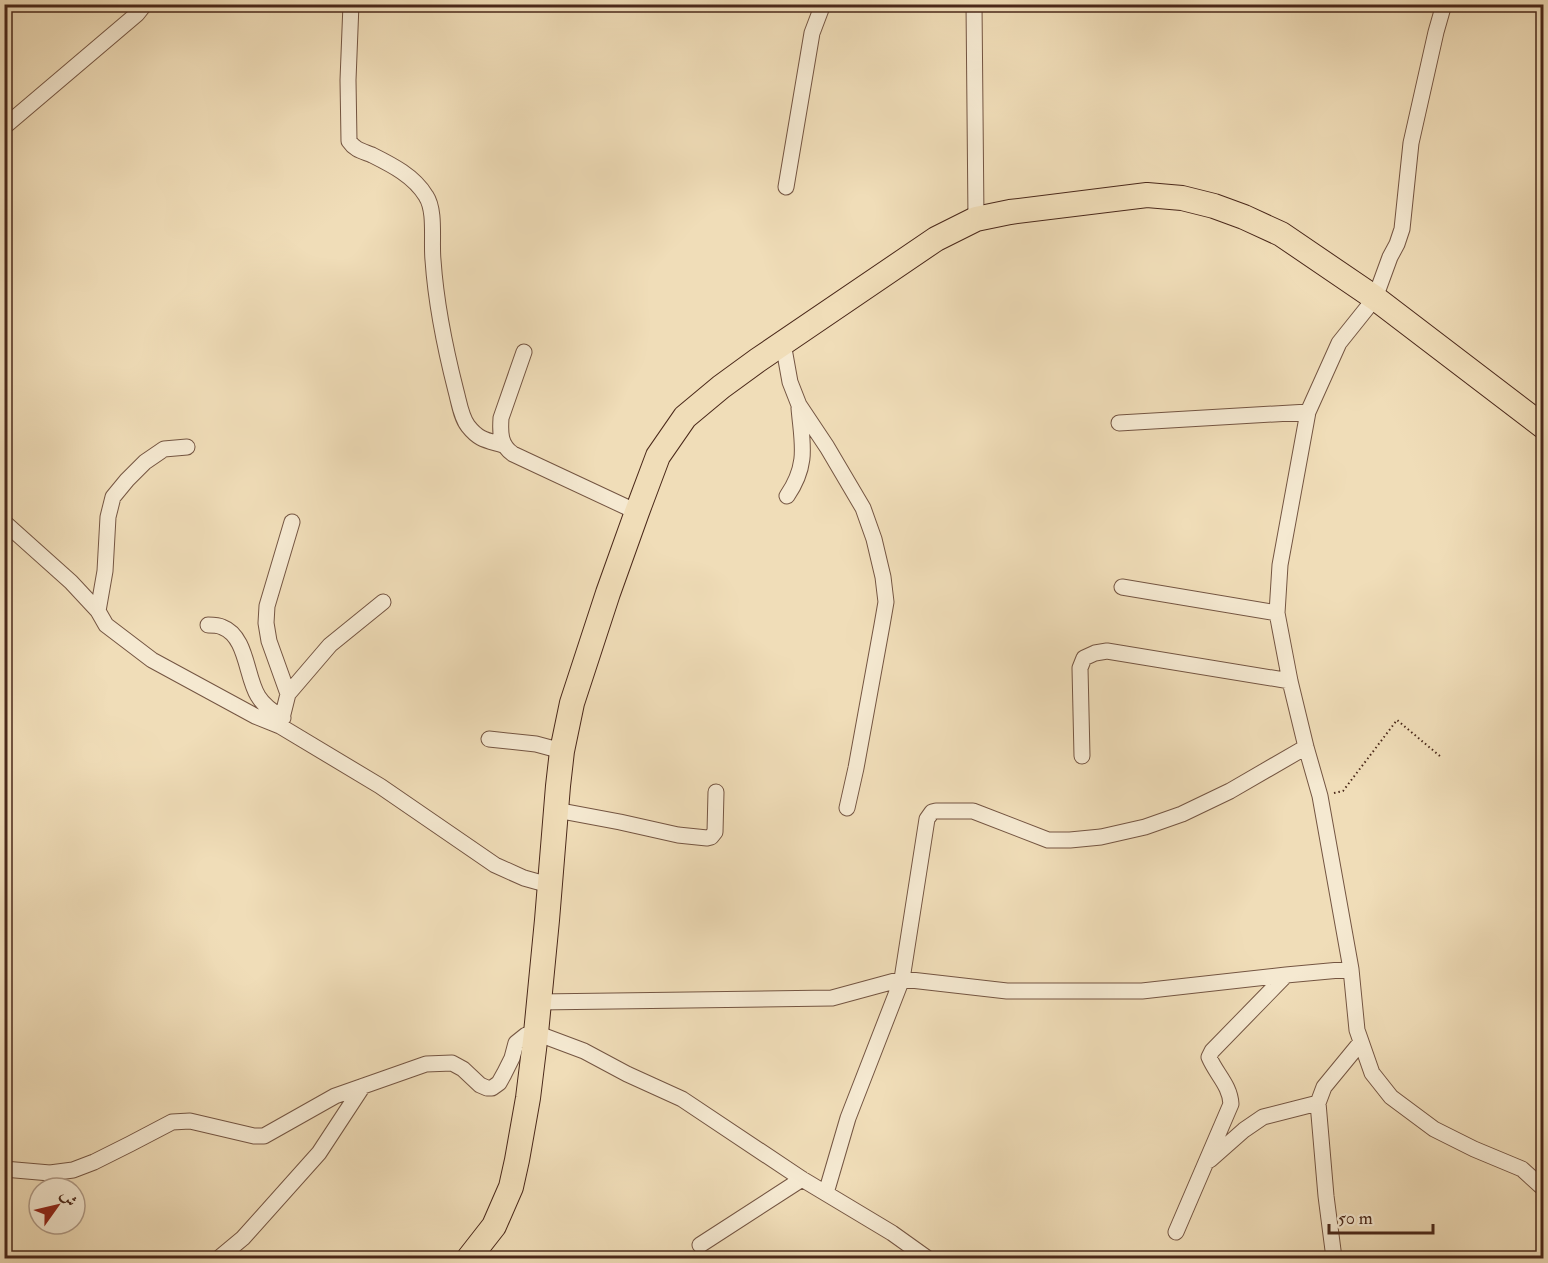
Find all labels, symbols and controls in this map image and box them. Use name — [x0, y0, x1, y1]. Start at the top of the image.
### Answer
north arrow — [27, 1176, 87, 1236]
text: ش — [56, 1186, 81, 1210]
scale bar — [1329, 1197, 1432, 1235]
text: 50 m — [1338, 1207, 1373, 1230]

